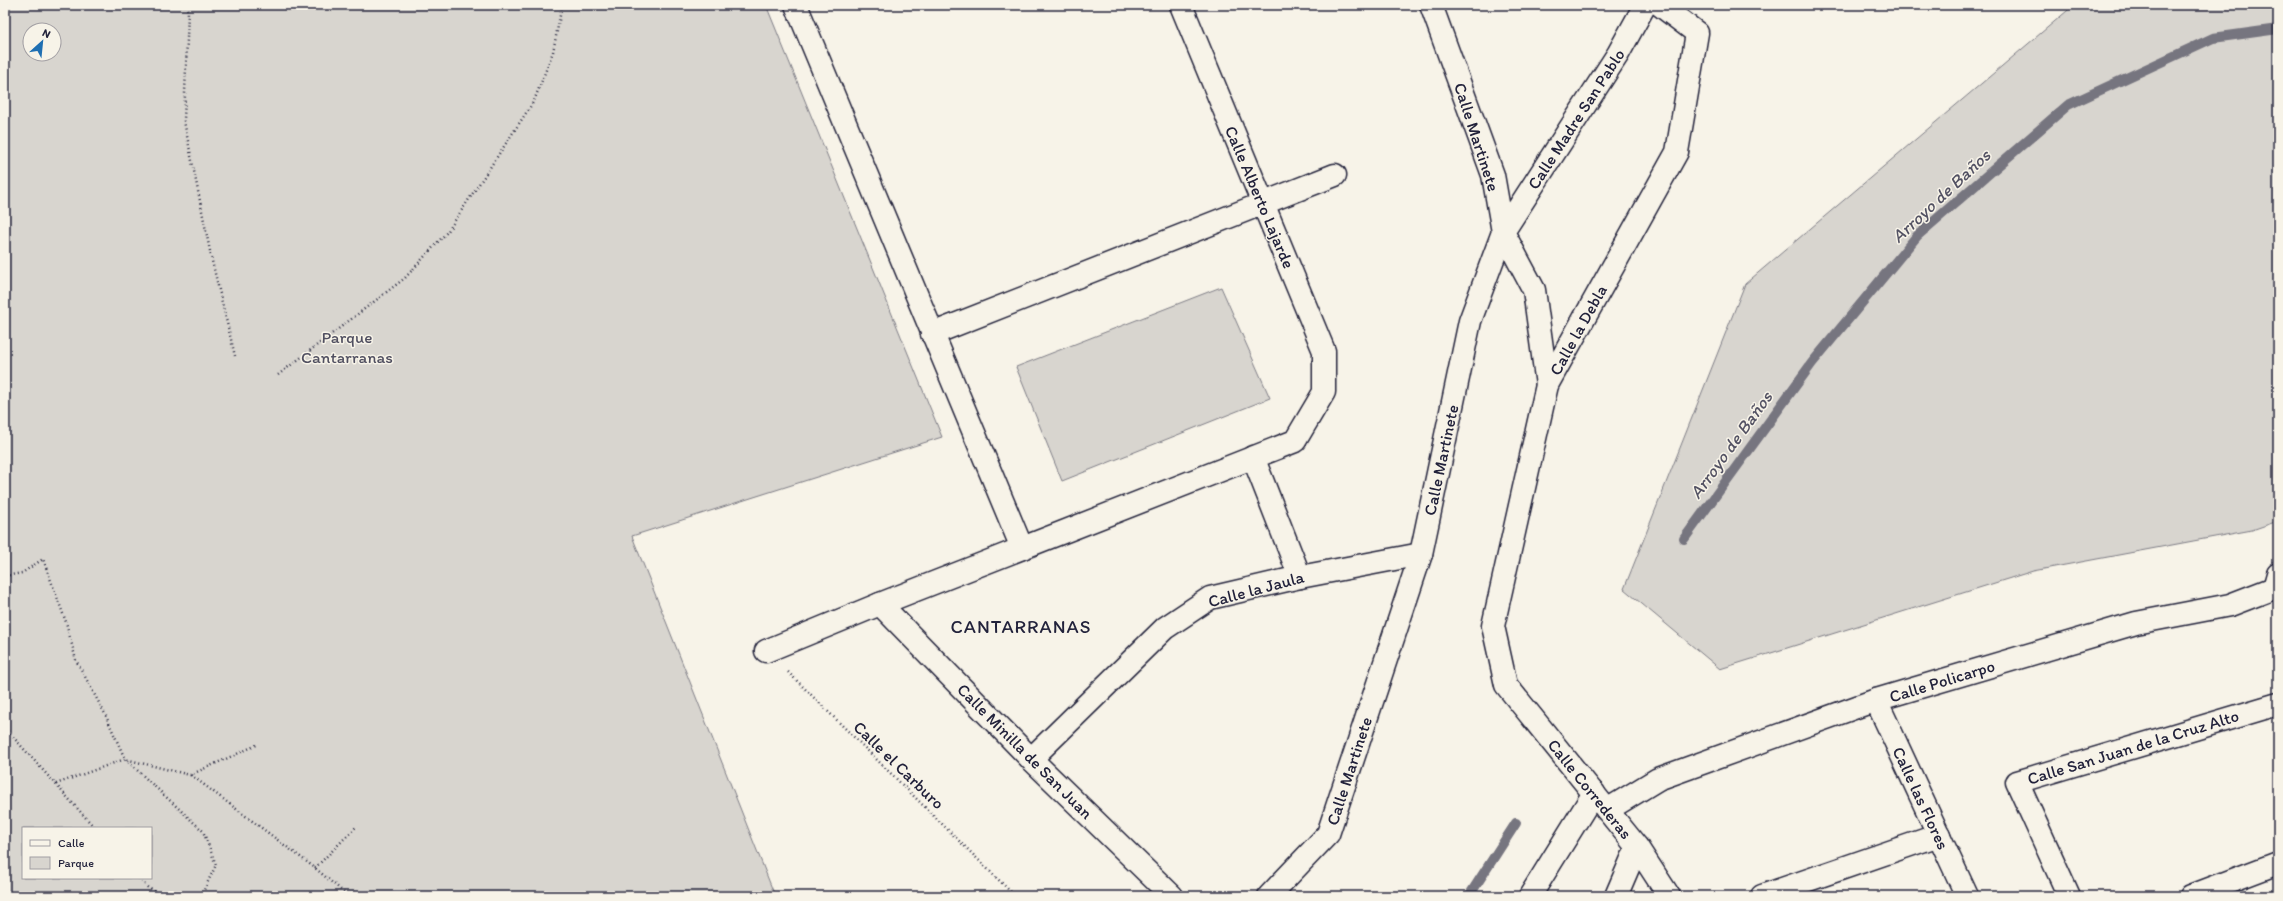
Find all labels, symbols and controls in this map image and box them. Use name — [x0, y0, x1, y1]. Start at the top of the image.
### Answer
north arrow — [22, 22, 62, 62]
text: N — [40, 26, 53, 41]
street label: Calle Madre San Pablo — [1523, 45, 1629, 193]
street label: Calle Martinete — [1450, 80, 1504, 194]
street label: Calle Alberto Lajarde — [1221, 123, 1299, 271]
water label: Arroyo de Baños — [1887, 144, 1996, 247]
street label: Calle la Debla — [1545, 281, 1611, 379]
park label: Parque Cantarranas — [301, 327, 393, 367]
water label: Arroyo de Baños — [1685, 386, 1778, 503]
street label: Calle Martinete — [1419, 403, 1463, 517]
street label: Calle la Jaula — [1206, 567, 1306, 611]
district label: CANTARRANAS — [951, 615, 1091, 638]
street label: Calle Policarpo — [1887, 655, 1997, 707]
street label: Calle Minilla de San Juan — [953, 679, 1097, 823]
street label: Calle San Juan de la Cruz Alto — [2025, 705, 2241, 789]
street label: Calle Martinete — [1322, 714, 1376, 828]
street label: Calle el Carburo — [850, 717, 948, 813]
street label: Calle Correderas — [1544, 735, 1636, 843]
street label: Calle las Flores — [1888, 743, 1954, 853]
legend — [22, 827, 152, 879]
text: Calle — [58, 836, 85, 850]
text: Parque — [58, 856, 94, 870]

